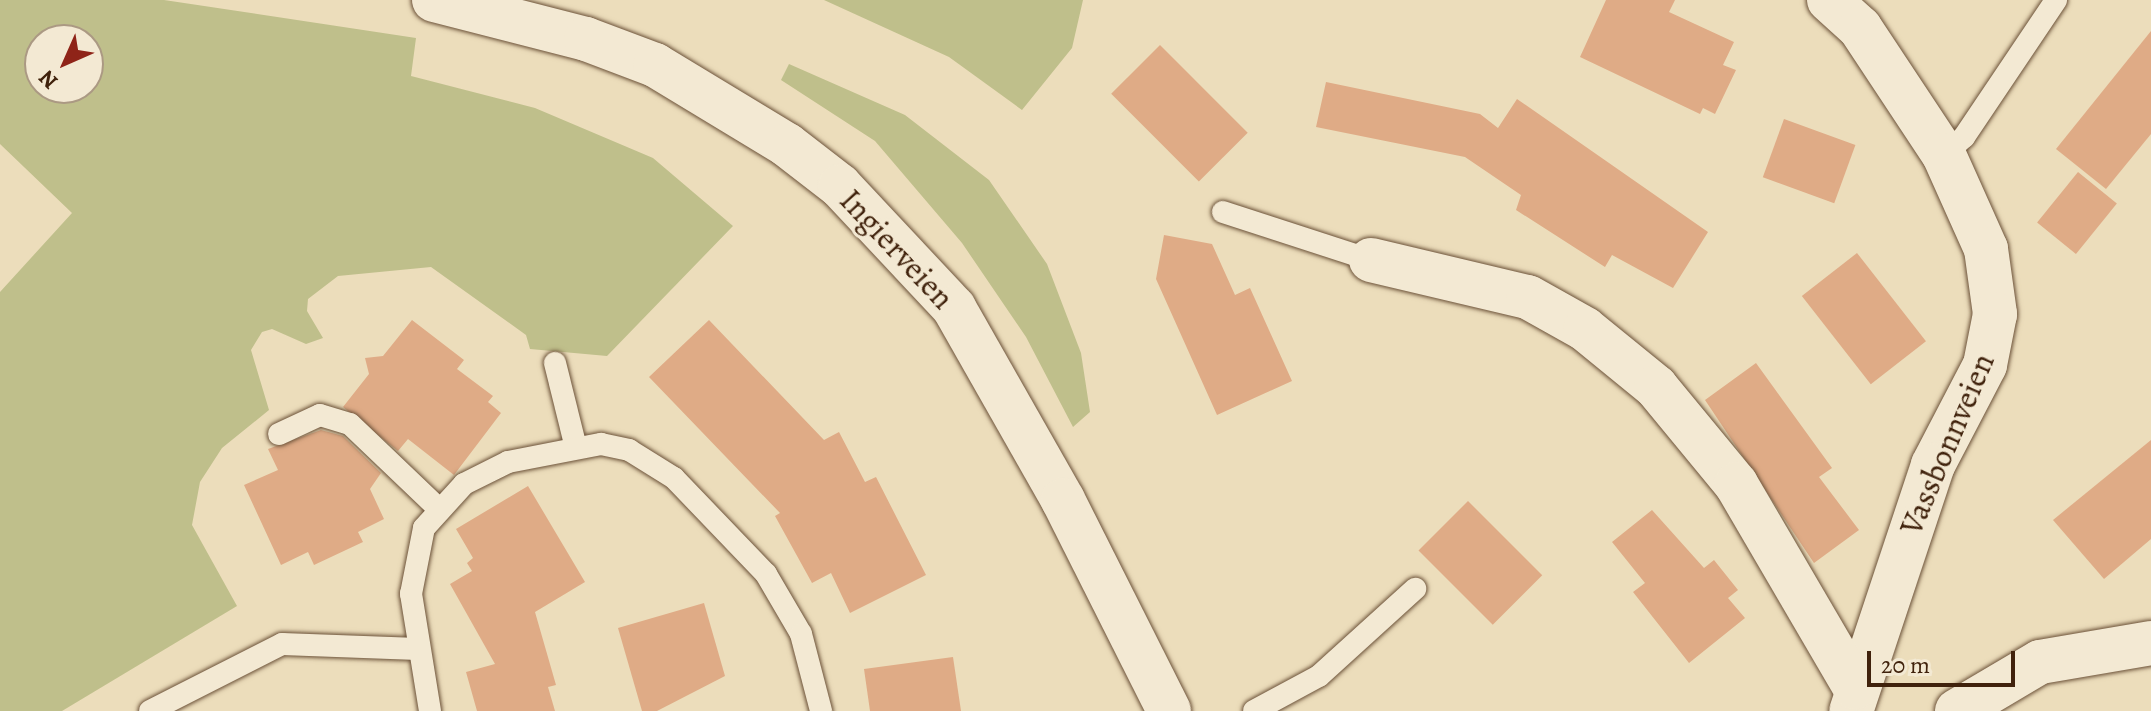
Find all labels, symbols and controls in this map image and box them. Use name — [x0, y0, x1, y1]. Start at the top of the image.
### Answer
north arrow — [24, 24, 104, 104]
text: N — [32, 63, 65, 96]
street label: Ingierveien — [832, 181, 962, 317]
street label: Vassbonnveien — [1892, 348, 2002, 540]
scale bar — [1871, 635, 2019, 685]
text: 20 m — [1881, 649, 1930, 681]

